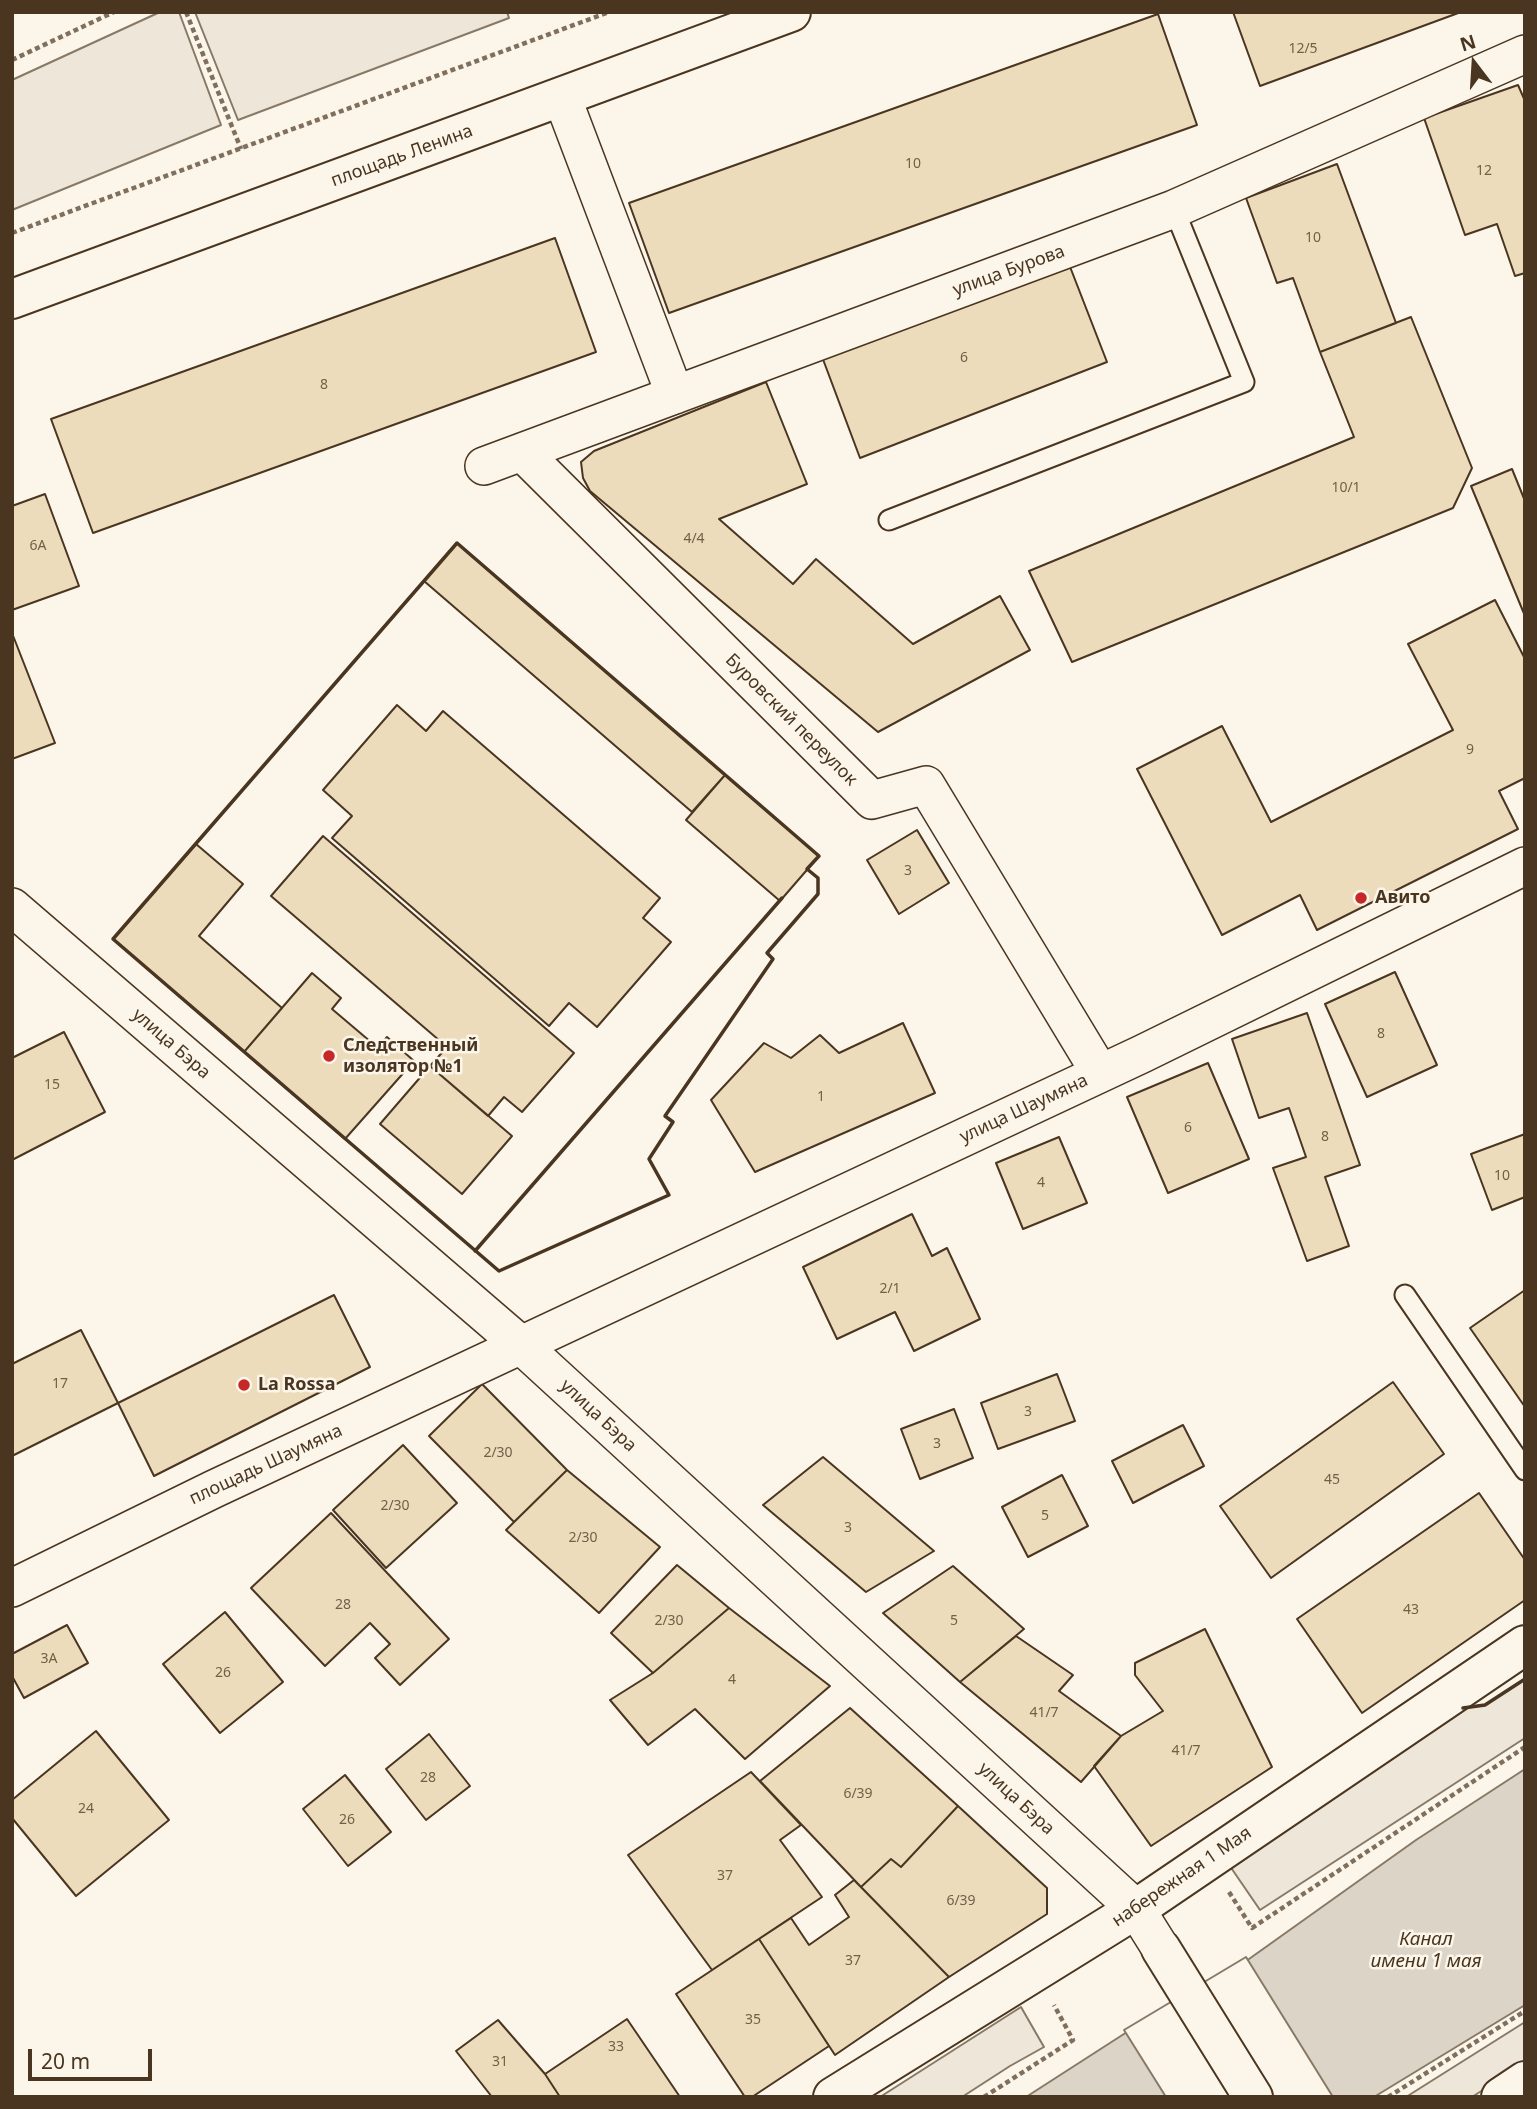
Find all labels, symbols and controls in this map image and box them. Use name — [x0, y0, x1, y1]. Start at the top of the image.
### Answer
north arrow — [1439, 28, 1509, 98]
text: N — [1457, 28, 1479, 58]
house number: 12/5 — [1288, 41, 1318, 57]
street label: площадь Ленина — [328, 120, 476, 192]
house number: 10 — [905, 156, 921, 172]
house number: 12 — [1476, 163, 1492, 179]
house number: 10 — [1305, 230, 1321, 246]
street label: улица Бурова — [950, 241, 1068, 301]
house number: 6 — [960, 350, 968, 366]
house number: 8 — [320, 377, 328, 393]
house number: 10/1 — [1331, 480, 1361, 496]
house number: 4/4 — [683, 531, 705, 547]
house number: 6А — [30, 538, 46, 554]
street label: Буровский переулок — [721, 650, 861, 790]
house number: 9 — [1466, 742, 1474, 758]
house number: 3 — [904, 863, 912, 879]
place label: Авито — [1375, 887, 1430, 909]
marker: Авито — [1353, 890, 1369, 906]
street label: улица Бэра — [127, 1004, 215, 1084]
house number: 8 — [1377, 1026, 1385, 1042]
place label: Следственный изолятор №1 — [343, 1035, 479, 1078]
marker: Следственный изолятор №1 — [321, 1048, 337, 1064]
street label: улица Шаумяна — [957, 1070, 1091, 1148]
house number: 15 — [44, 1077, 60, 1093]
house number: 1 — [817, 1089, 825, 1105]
house number: 6 — [1184, 1120, 1192, 1136]
house number: 8 — [1321, 1129, 1329, 1145]
house number: 10 — [1494, 1168, 1510, 1184]
house number: 4 — [1037, 1175, 1045, 1191]
house number: 2/1 — [879, 1281, 901, 1297]
place label: La Rossa — [258, 1374, 335, 1396]
street label: улица Бэра — [555, 1375, 641, 1457]
house number: 17 — [52, 1376, 68, 1392]
marker: La Rossa — [236, 1377, 252, 1393]
house number: 3 — [1024, 1404, 1032, 1420]
street label: площадь Шаумяна — [186, 1420, 346, 1510]
house number: 3 — [933, 1436, 941, 1452]
house number: 2/30 — [483, 1445, 513, 1461]
house number: 45 — [1324, 1472, 1340, 1488]
house number: 2/30 — [380, 1498, 410, 1514]
house number: 5 — [1041, 1508, 1049, 1524]
house number: 3 — [844, 1520, 852, 1536]
house number: 2/30 — [568, 1530, 598, 1546]
house number: 28 — [335, 1597, 351, 1613]
house number: 43 — [1403, 1602, 1419, 1618]
house number: 2/30 — [654, 1613, 684, 1629]
house number: 5 — [950, 1613, 958, 1629]
house number: 3А — [41, 1651, 57, 1667]
house number: 26 — [215, 1665, 231, 1681]
house number: 4 — [728, 1672, 736, 1688]
house number: 41/7 — [1029, 1705, 1059, 1721]
house number: 41/7 — [1171, 1743, 1201, 1759]
street label: улица Бэра — [973, 1758, 1059, 1840]
house number: 28 — [420, 1770, 436, 1786]
house number: 6/39 — [843, 1786, 873, 1802]
house number: 24 — [78, 1801, 94, 1817]
house number: 26 — [339, 1812, 355, 1828]
street label: набережная 1 Мая — [1108, 1822, 1256, 1932]
house number: 37 — [717, 1868, 733, 1884]
house number: 6/39 — [946, 1893, 976, 1909]
water label: Канал имени 1 мая — [1371, 1929, 1481, 1973]
house number: 37 — [845, 1953, 861, 1969]
house number: 35 — [745, 2012, 761, 2028]
scale bar — [32, 2036, 156, 2080]
house number: 33 — [608, 2039, 624, 2055]
text: 20 m — [41, 2047, 90, 2075]
house number: 31 — [492, 2054, 508, 2070]

